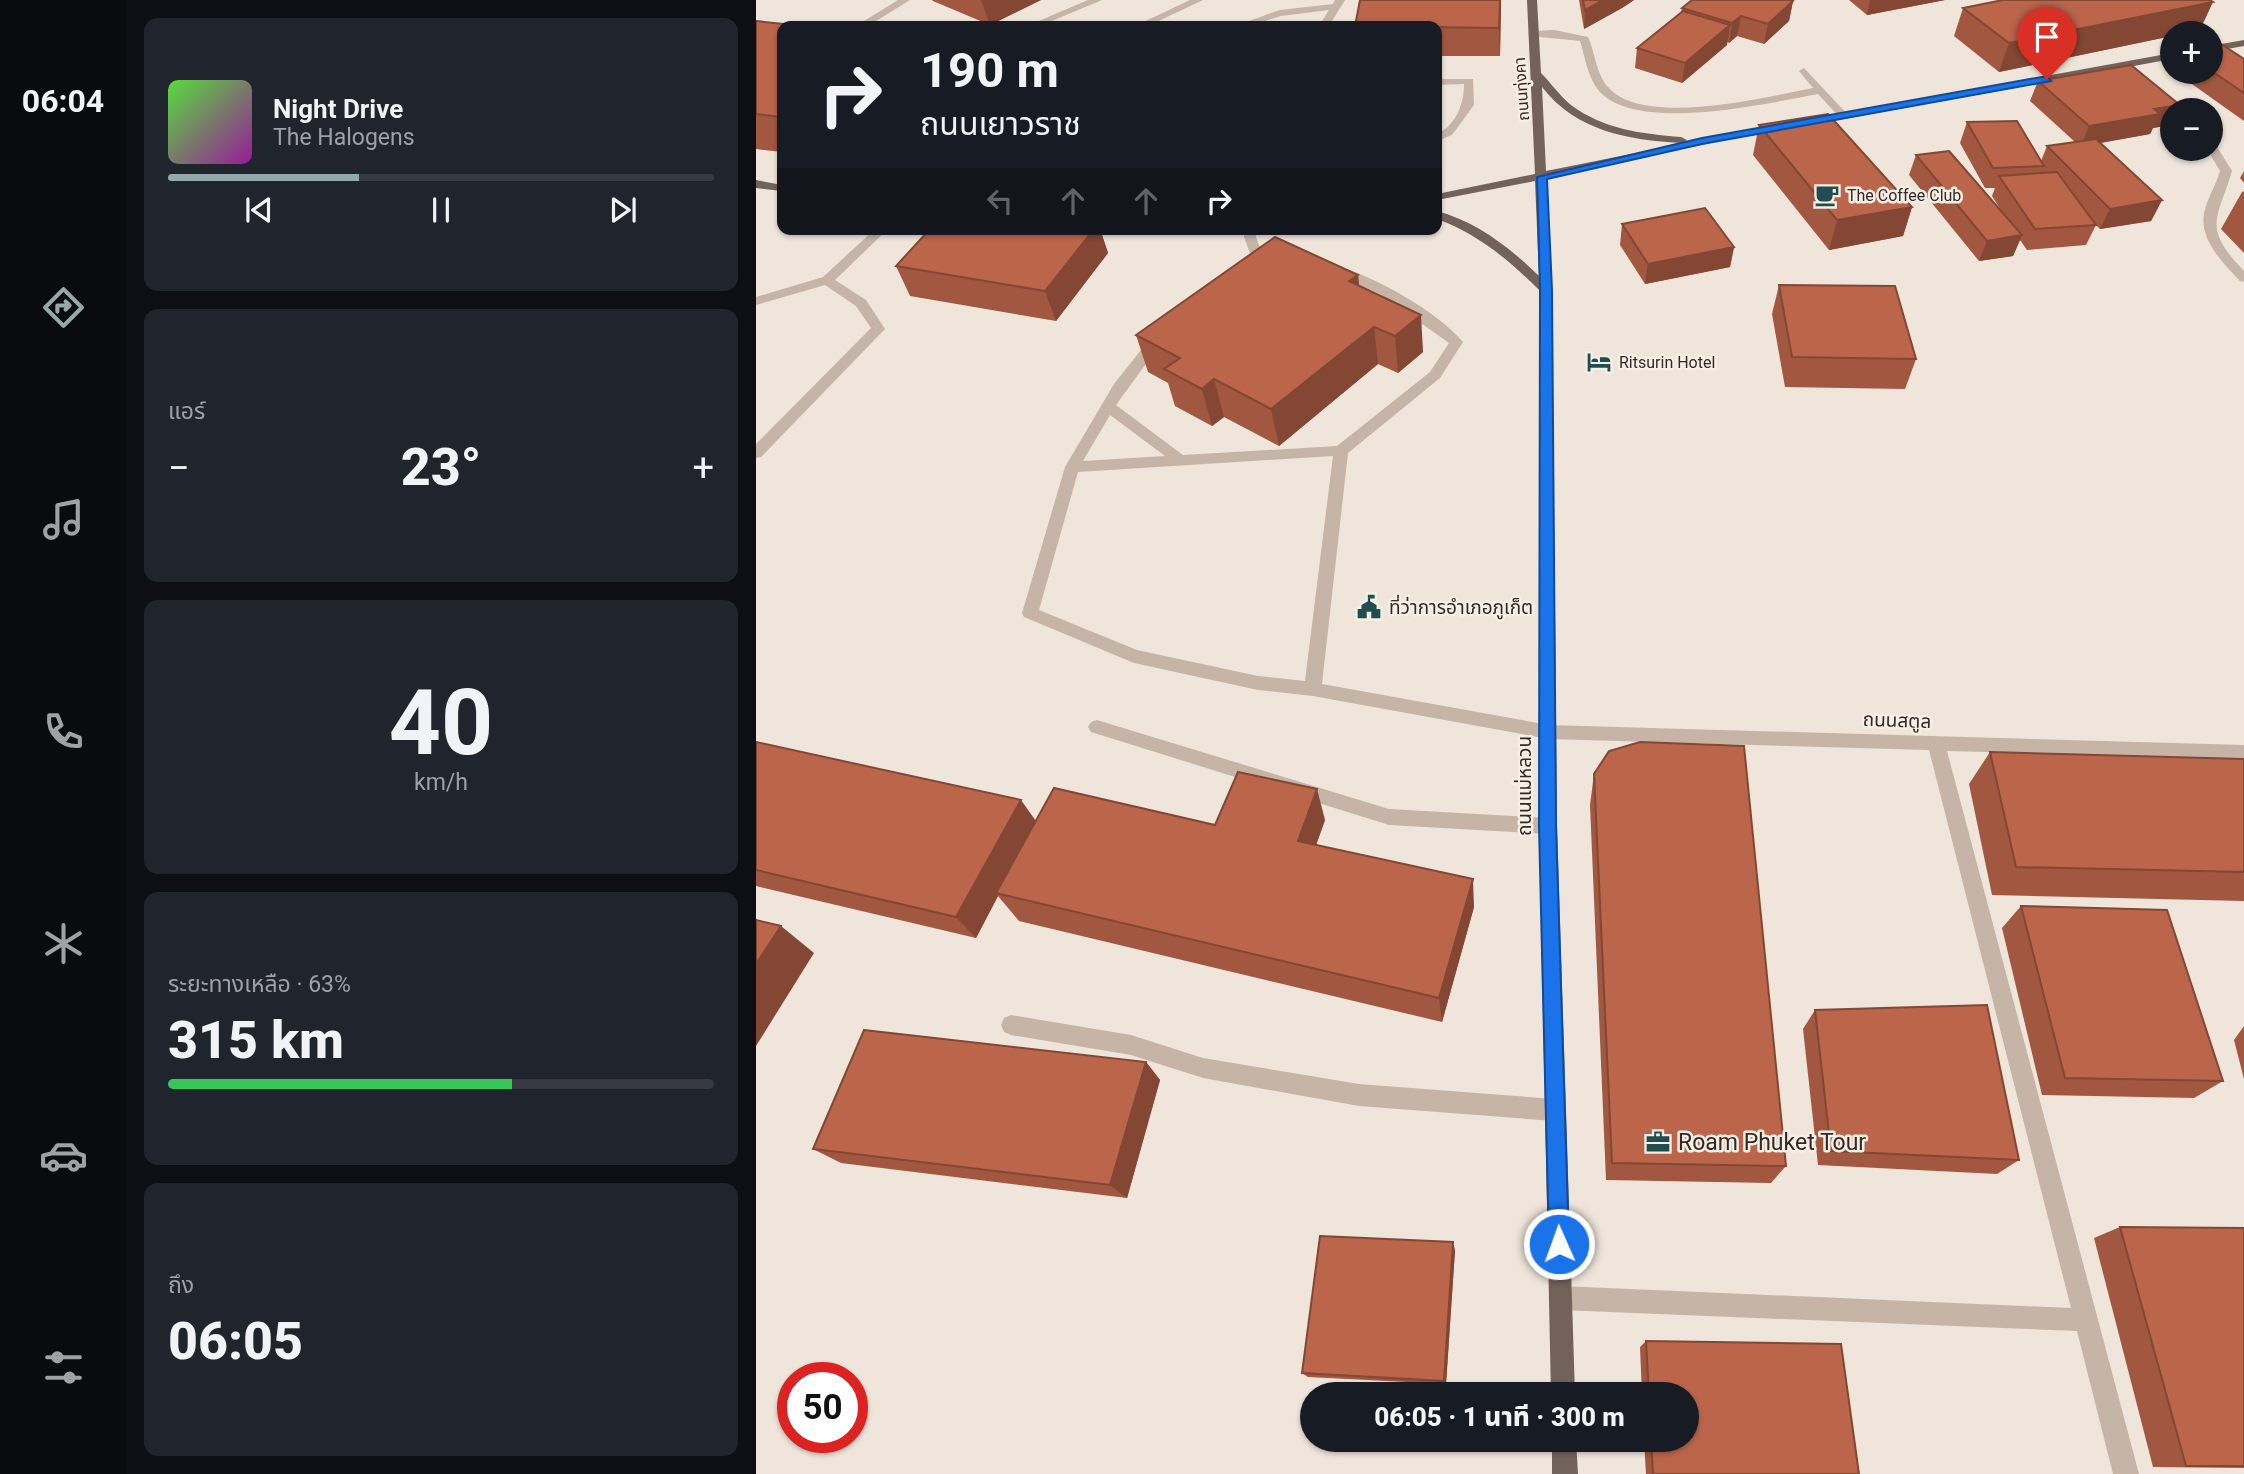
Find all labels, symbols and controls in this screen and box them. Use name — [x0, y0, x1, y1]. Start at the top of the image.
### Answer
pin — [2017, 7, 2077, 79]
icon: arrive — [2028, 18, 2066, 56]
map controls — [2160, 21, 2223, 161]
button: + — [2160, 21, 2223, 84]
text: 190 m — [920, 42, 1059, 99]
icon: right — [805, 49, 896, 140]
street label: ถนนทุ่งคา — [1510, 56, 1533, 122]
text: 06:04 — [22, 82, 104, 120]
text: Night Drive — [273, 94, 403, 124]
button: − — [2160, 98, 2223, 161]
text: ถนนเยาวราช — [920, 105, 1081, 143]
text: The Halogens — [273, 124, 415, 151]
cafe icon: The Coffee Club — [1813, 181, 1841, 209]
icon: left — [981, 182, 1019, 220]
icon: ahead — [1054, 182, 1092, 220]
icon: ahead — [1127, 182, 1165, 220]
icon: right — [1200, 182, 1238, 220]
place label: The Coffee Club — [1847, 186, 1961, 205]
icon: previous — [240, 191, 278, 229]
icon: pause — [422, 191, 460, 229]
icon: next — [604, 191, 642, 229]
icon: directions — [39, 283, 88, 332]
hotel icon: Ritsurin Hotel — [1585, 348, 1613, 376]
place label: Ritsurin Hotel — [1619, 353, 1715, 372]
text: แอร์ — [168, 398, 205, 425]
text: 23° — [401, 437, 481, 498]
text: − — [168, 446, 190, 490]
text: + — [692, 446, 714, 490]
icon: music — [39, 495, 88, 544]
public building icon: ที่ว่าการอำเภอภูเก็ต — [1355, 593, 1383, 621]
place label: ที่ว่าการอำเภอภูเก็ต — [1389, 594, 1533, 620]
text: 40 — [389, 670, 493, 776]
icon: phone — [39, 707, 88, 756]
street label: ถนนสตูล — [1862, 708, 1932, 734]
street label: ถนนแม่หลวน — [1513, 736, 1536, 836]
text: km/h — [414, 769, 468, 796]
icon: climate — [39, 919, 88, 968]
text: ระยะทางเหลือ · 63% — [168, 971, 351, 998]
text: 315 km — [168, 1010, 344, 1071]
office icon: Roam Phuket Tour — [1644, 1128, 1672, 1156]
place label: Roam Phuket Tour — [1678, 1129, 1866, 1156]
icon: car — [39, 1131, 88, 1180]
position arrow — [1522, 1207, 1596, 1281]
text: ถึง — [168, 1272, 194, 1299]
text: 06:05 — [168, 1311, 303, 1372]
icon: filters — [39, 1343, 88, 1392]
speed limit sign: 50 — [777, 1362, 868, 1453]
text: 06:05 · 1 นาที · 300 m — [1374, 1402, 1625, 1432]

